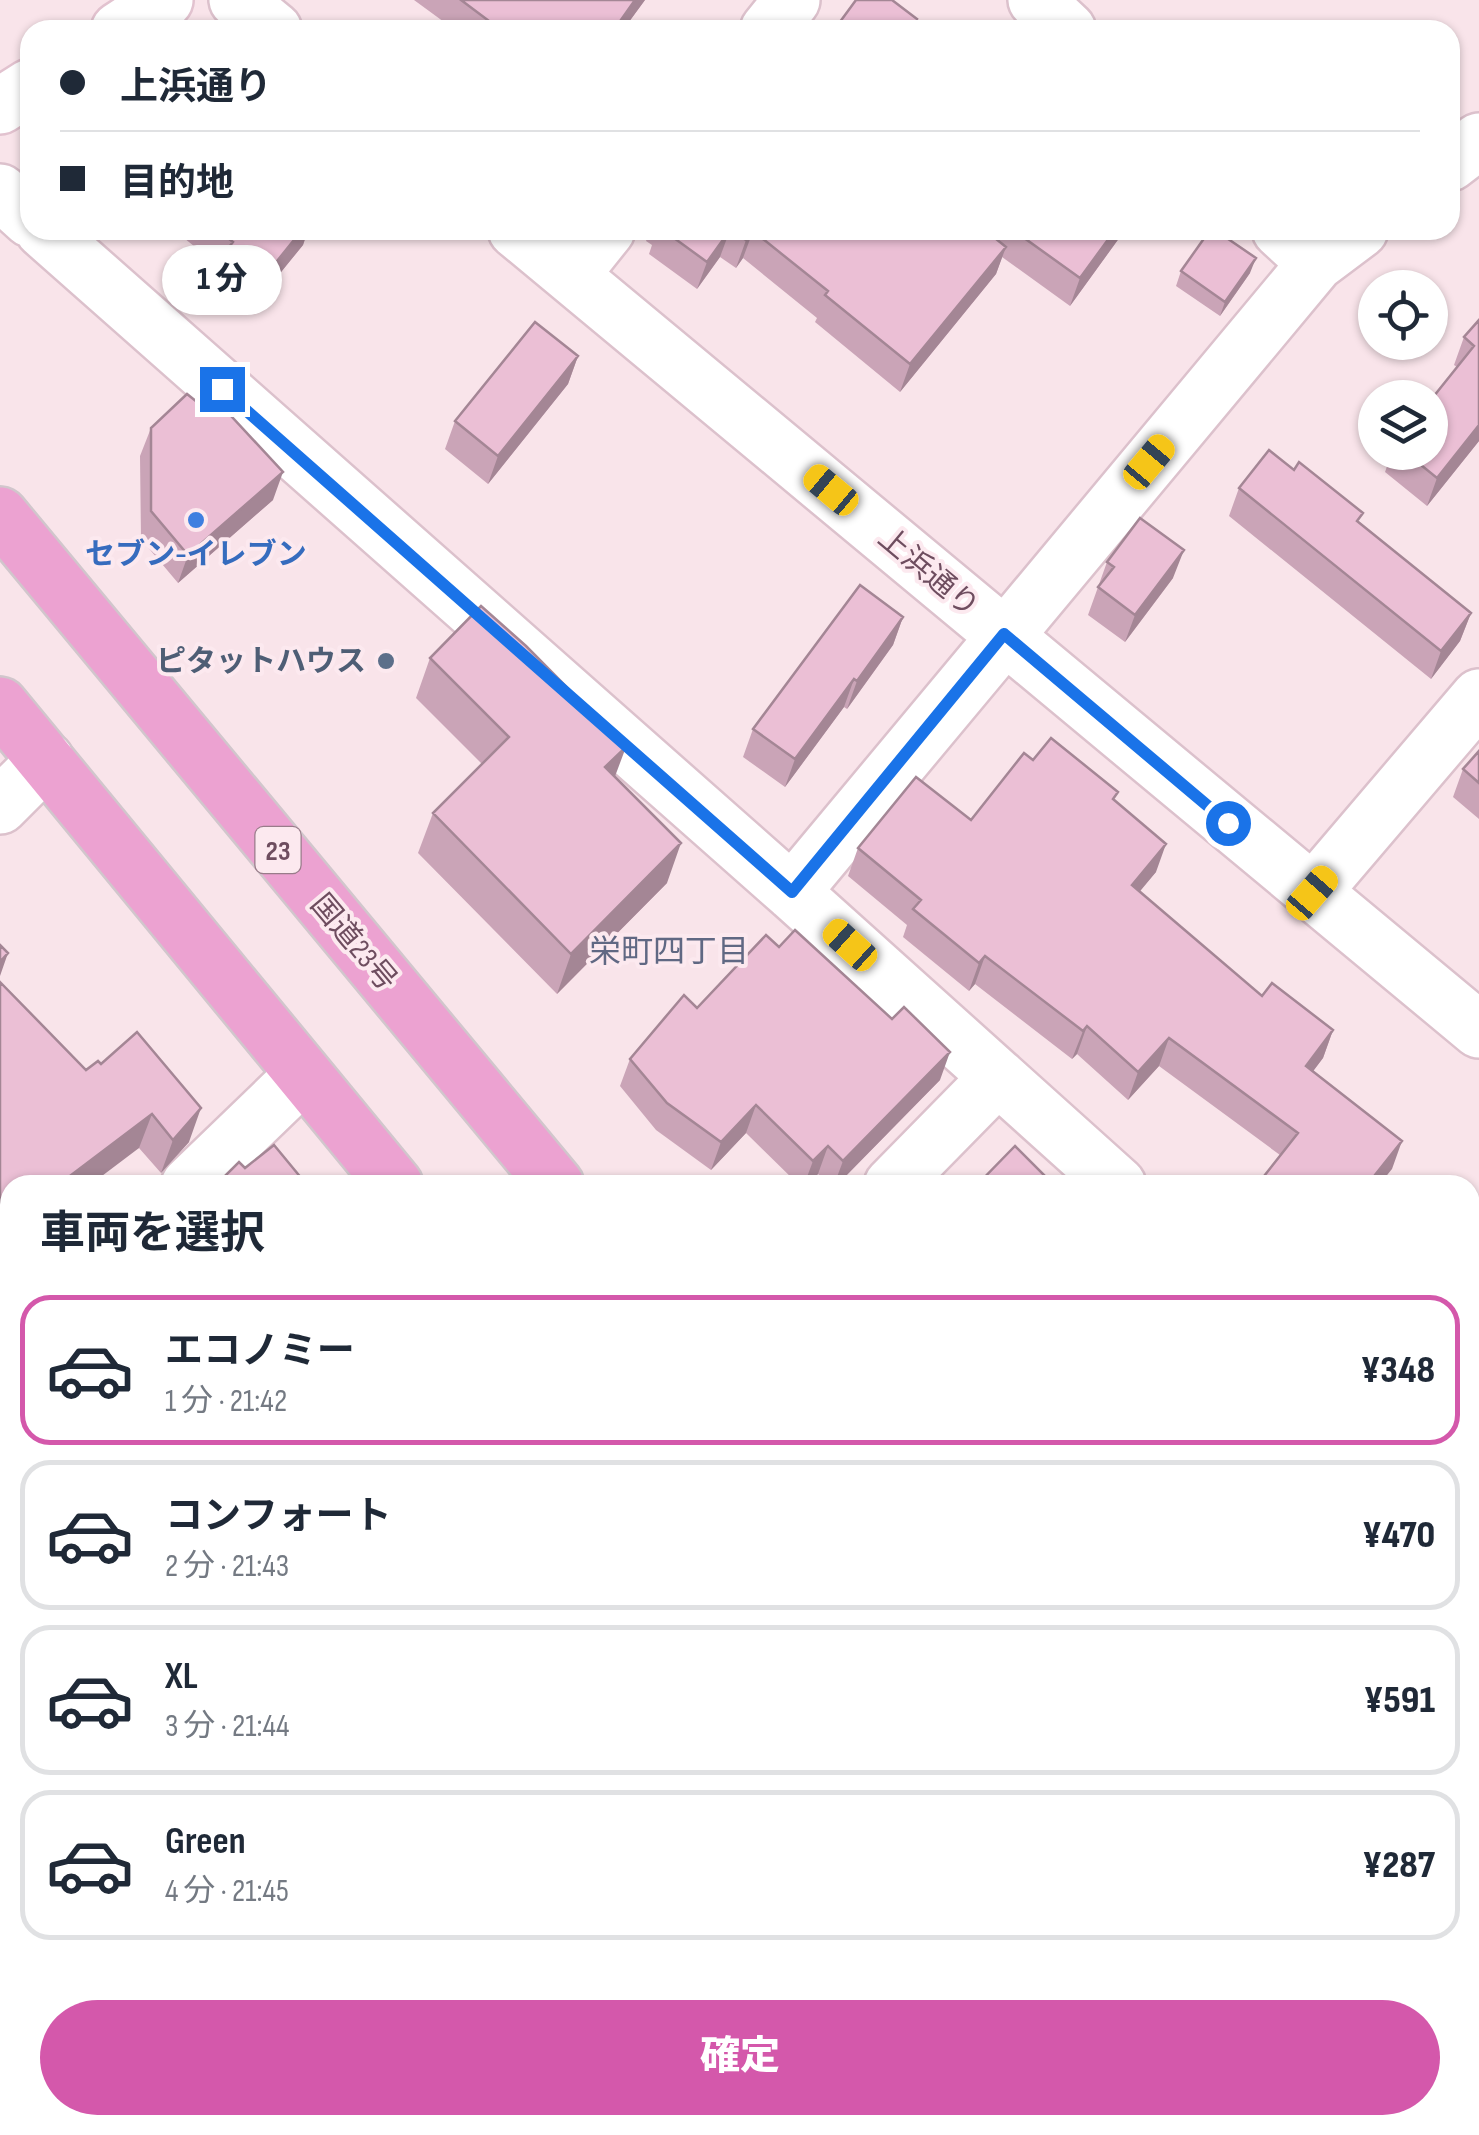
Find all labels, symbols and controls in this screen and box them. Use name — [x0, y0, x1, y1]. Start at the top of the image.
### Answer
text: 上浜通り — [120, 65, 272, 110]
text: 目的地 — [120, 161, 234, 206]
callout: 1 分 — [162, 244, 282, 314]
text: 1 分 — [197, 260, 247, 299]
map controls — [1358, 270, 1448, 470]
button: locate — [1358, 270, 1448, 360]
route end — [200, 367, 245, 412]
button: layers — [1358, 380, 1448, 470]
car — [1118, 429, 1180, 495]
car — [798, 459, 864, 521]
marker: セブン-イレブン — [185, 509, 207, 531]
street label: 上浜通り — [871, 520, 986, 625]
place label: セブン-イレブン — [85, 537, 307, 573]
place label: ピタットハウス — [156, 644, 366, 680]
marker: ピタットハウス — [375, 650, 397, 672]
route start — [1206, 801, 1251, 846]
road number: 23 — [256, 827, 300, 873]
car — [1281, 861, 1343, 925]
street label: 国道23号 — [302, 887, 404, 998]
car — [818, 914, 882, 976]
district label: 栄町四丁目 — [589, 933, 749, 972]
text: 車両を選択 — [40, 1207, 265, 1262]
icon: car — [45, 1325, 135, 1415]
text: エコノミー — [165, 1329, 355, 1374]
text: ¥348 — [1361, 1348, 1435, 1393]
text: 1 分 · 21:42 — [165, 1382, 287, 1421]
icon: car — [45, 1490, 135, 1580]
text: コンフォート — [165, 1494, 392, 1539]
text: ¥470 — [1362, 1513, 1435, 1558]
text: 2 分 · 21:43 — [165, 1547, 289, 1586]
text: XL — [165, 1654, 198, 1699]
icon: car — [45, 1655, 135, 1745]
text: ¥591 — [1364, 1678, 1435, 1723]
text: 3 分 · 21:44 — [165, 1707, 289, 1746]
text: Green — [165, 1819, 246, 1864]
icon: car — [45, 1820, 135, 1910]
text: ¥287 — [1363, 1843, 1435, 1888]
text: 4 分 · 21:45 — [165, 1872, 289, 1911]
button: 確定 — [40, 2000, 1440, 2115]

